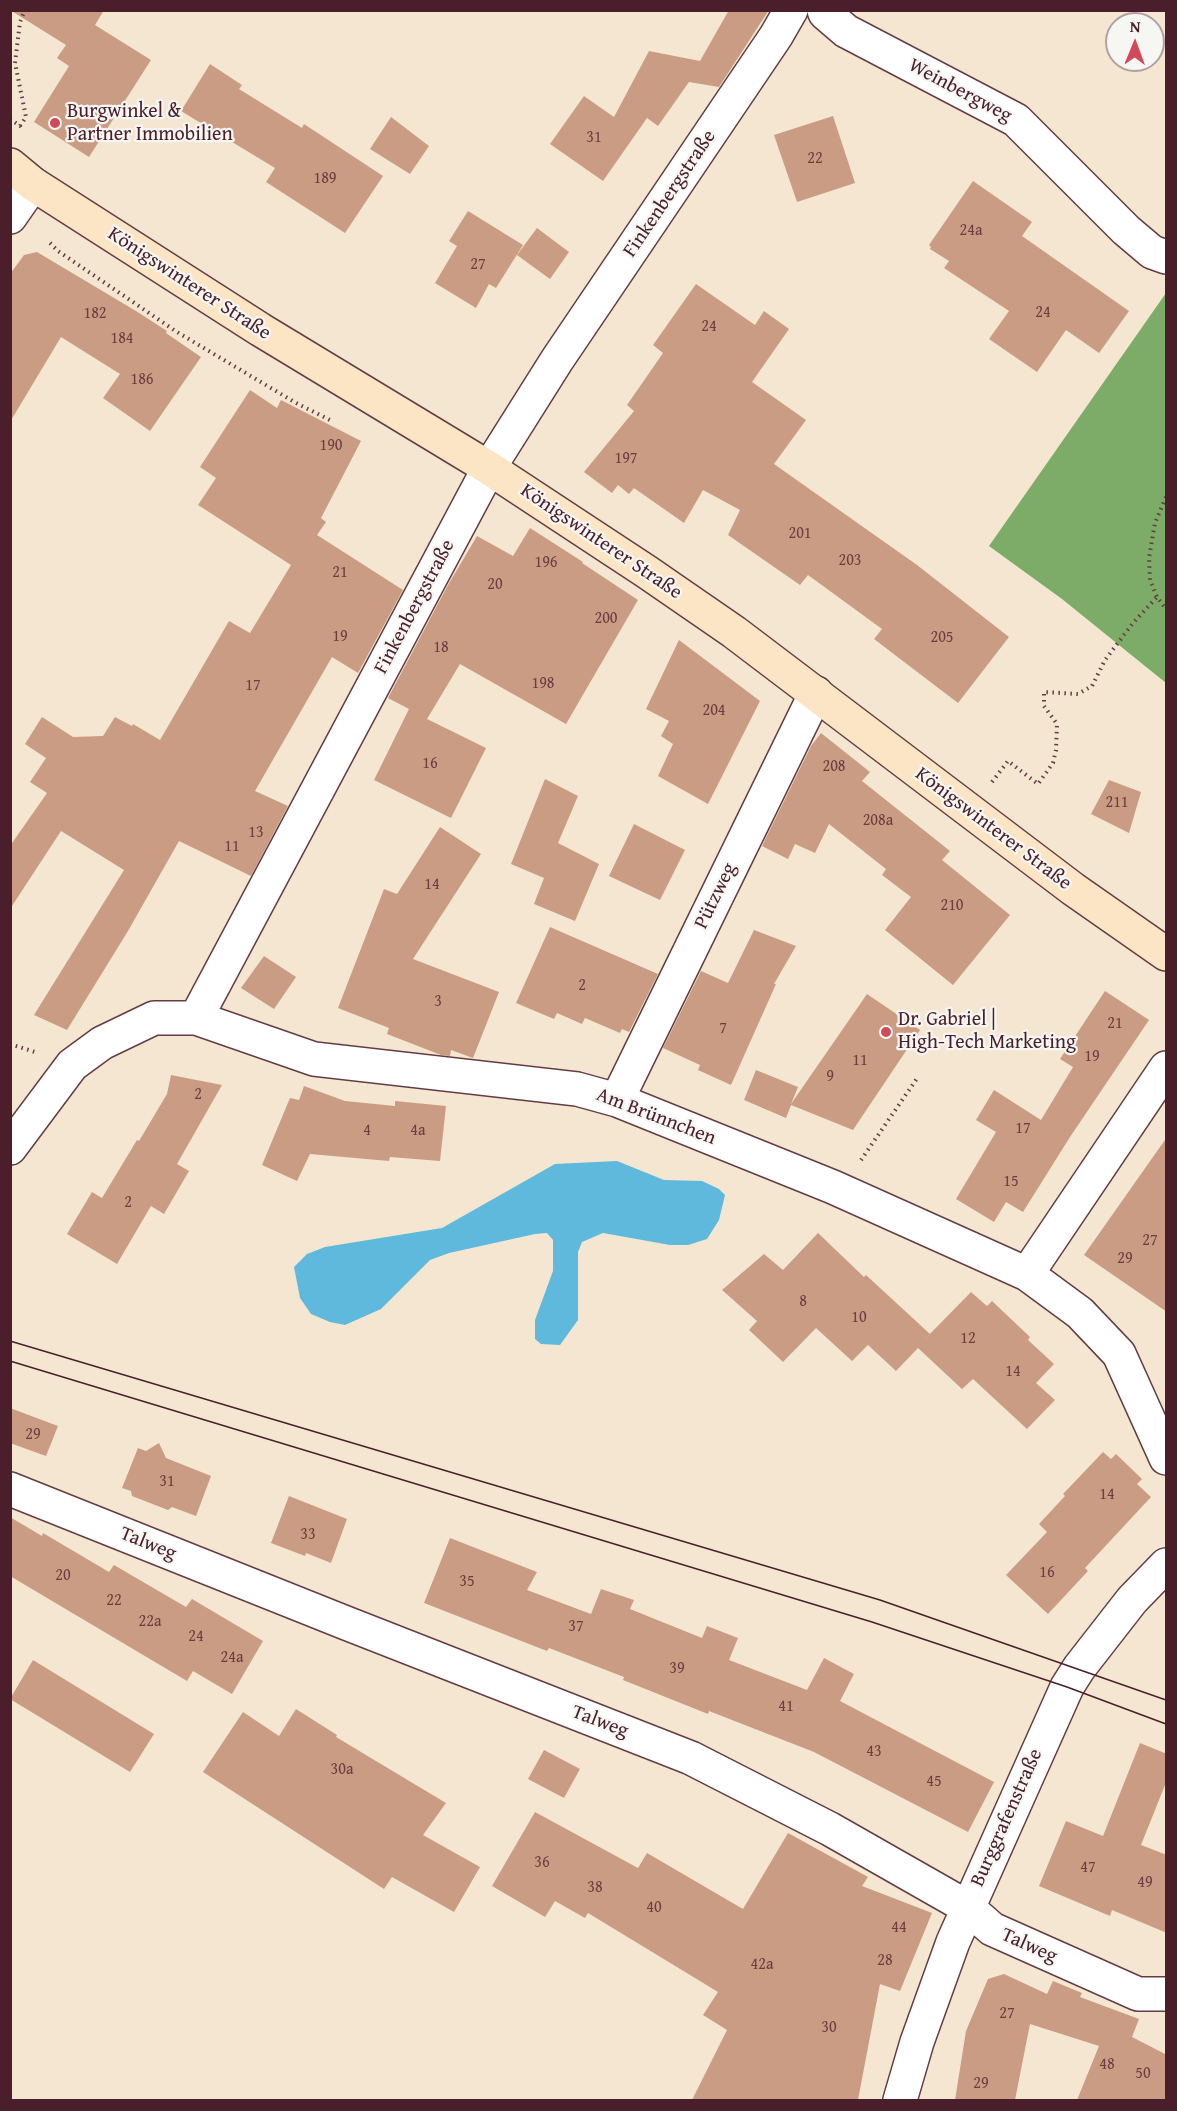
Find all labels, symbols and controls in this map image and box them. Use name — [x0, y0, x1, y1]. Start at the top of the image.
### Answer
north arrow — [1105, 12, 1165, 72]
text: N — [1130, 14, 1141, 38]
street label: Weinbergweg — [904, 54, 1016, 128]
place label: Burgwinkel & Partner Immobilien — [67, 100, 233, 147]
marker: Burgwinkel & Partner Immobilien — [48, 116, 62, 130]
street label: Finkenbergstraße — [619, 126, 721, 262]
house number: 31 — [586, 128, 602, 148]
house number: 22 — [807, 149, 823, 169]
house number: 189 — [313, 169, 337, 189]
house number: 24a — [960, 221, 982, 241]
street label: Königswinterer Straße — [103, 222, 275, 346]
house number: 27 — [470, 255, 486, 275]
house number: 24 — [1035, 303, 1051, 323]
house number: 182 — [83, 304, 107, 324]
house number: 24 — [701, 317, 717, 337]
house number: 184 — [110, 329, 134, 349]
house number: 186 — [130, 370, 154, 390]
house number: 190 — [319, 436, 343, 456]
house number: 197 — [614, 449, 638, 469]
street label: Königswinterer Straße — [516, 479, 686, 605]
house number: 201 — [788, 524, 812, 544]
street label: Finkenbergstraße — [370, 536, 460, 678]
house number: 203 — [838, 551, 862, 571]
house number: 196 — [534, 553, 558, 573]
house number: 21 — [332, 563, 348, 583]
house number: 20 — [487, 575, 503, 595]
house number: 200 — [594, 609, 618, 629]
house number: 19 — [332, 627, 348, 647]
house number: 205 — [930, 628, 954, 648]
house number: 18 — [433, 638, 449, 658]
house number: 198 — [531, 674, 555, 694]
house number: 17 — [245, 676, 261, 696]
house number: 204 — [702, 701, 726, 721]
house number: 16 — [422, 754, 438, 774]
house number: 208 — [822, 757, 846, 777]
street label: Königswinterer Straße — [910, 762, 1076, 896]
house number: 211 — [1105, 793, 1129, 813]
house number: 208a — [863, 811, 893, 831]
house number: 13 — [248, 823, 264, 843]
house number: 11 — [224, 837, 240, 857]
street label: Pützweg — [690, 859, 742, 933]
house number: 14 — [424, 875, 440, 895]
house number: 210 — [940, 896, 964, 916]
house number: 2 — [578, 976, 586, 996]
house number: 3 — [434, 992, 442, 1012]
place label: Dr. Gabriel | High-Tech Marketing — [898, 1008, 1076, 1055]
house number: 21 — [1107, 1014, 1123, 1034]
house number: 7 — [719, 1019, 727, 1039]
marker: Dr. Gabriel | High-Tech Marketing — [879, 1025, 893, 1039]
house number: 19 — [1084, 1047, 1100, 1067]
house number: 11 — [852, 1051, 868, 1071]
house number: 9 — [826, 1067, 834, 1087]
street label: Am Brünnchen — [593, 1083, 719, 1151]
house number: 2 — [194, 1085, 202, 1105]
house number: 17 — [1015, 1119, 1031, 1139]
house number: 4 — [363, 1121, 371, 1141]
house number: 4a — [410, 1121, 426, 1141]
house number: 15 — [1003, 1172, 1019, 1192]
house number: 2 — [124, 1193, 132, 1213]
house number: 27 — [1142, 1231, 1158, 1251]
house number: 29 — [1117, 1249, 1133, 1269]
house number: 8 — [799, 1292, 807, 1312]
house number: 10 — [851, 1308, 867, 1328]
house number: 12 — [960, 1329, 976, 1349]
house number: 14 — [1005, 1362, 1021, 1382]
house number: 29 — [25, 1425, 41, 1445]
house number: 31 — [159, 1472, 175, 1492]
house number: 14 — [1099, 1485, 1115, 1505]
street label: Talweg — [116, 1522, 180, 1566]
house number: 33 — [300, 1525, 316, 1545]
house number: 16 — [1039, 1563, 1055, 1583]
house number: 20 — [55, 1566, 71, 1586]
house number: 35 — [459, 1572, 475, 1592]
house number: 22 — [106, 1591, 122, 1611]
house number: 22a — [139, 1612, 161, 1632]
house number: 37 — [568, 1617, 584, 1637]
house number: 24 — [188, 1627, 204, 1647]
house number: 24a — [221, 1648, 243, 1668]
house number: 39 — [669, 1659, 685, 1679]
house number: 41 — [778, 1697, 794, 1717]
street label: Talweg — [568, 1700, 632, 1744]
house number: 43 — [866, 1742, 882, 1762]
street label: Burggrafenstraße — [966, 1745, 1048, 1891]
house number: 30a — [331, 1760, 353, 1780]
house number: 45 — [926, 1772, 942, 1792]
house number: 36 — [534, 1853, 550, 1873]
house number: 47 — [1080, 1858, 1096, 1878]
house number: 49 — [1137, 1873, 1153, 1893]
house number: 38 — [587, 1878, 603, 1898]
house number: 40 — [646, 1898, 662, 1918]
house number: 44 — [891, 1918, 907, 1938]
street label: Talweg — [997, 1923, 1061, 1969]
house number: 28 — [877, 1951, 893, 1971]
house number: 42a — [751, 1955, 773, 1975]
house number: 27 — [999, 2004, 1015, 2024]
house number: 30 — [821, 2018, 837, 2038]
house number: 48 — [1099, 2055, 1115, 2075]
house number: 50 — [1135, 2064, 1151, 2084]
house number: 29 — [973, 2074, 989, 2094]

